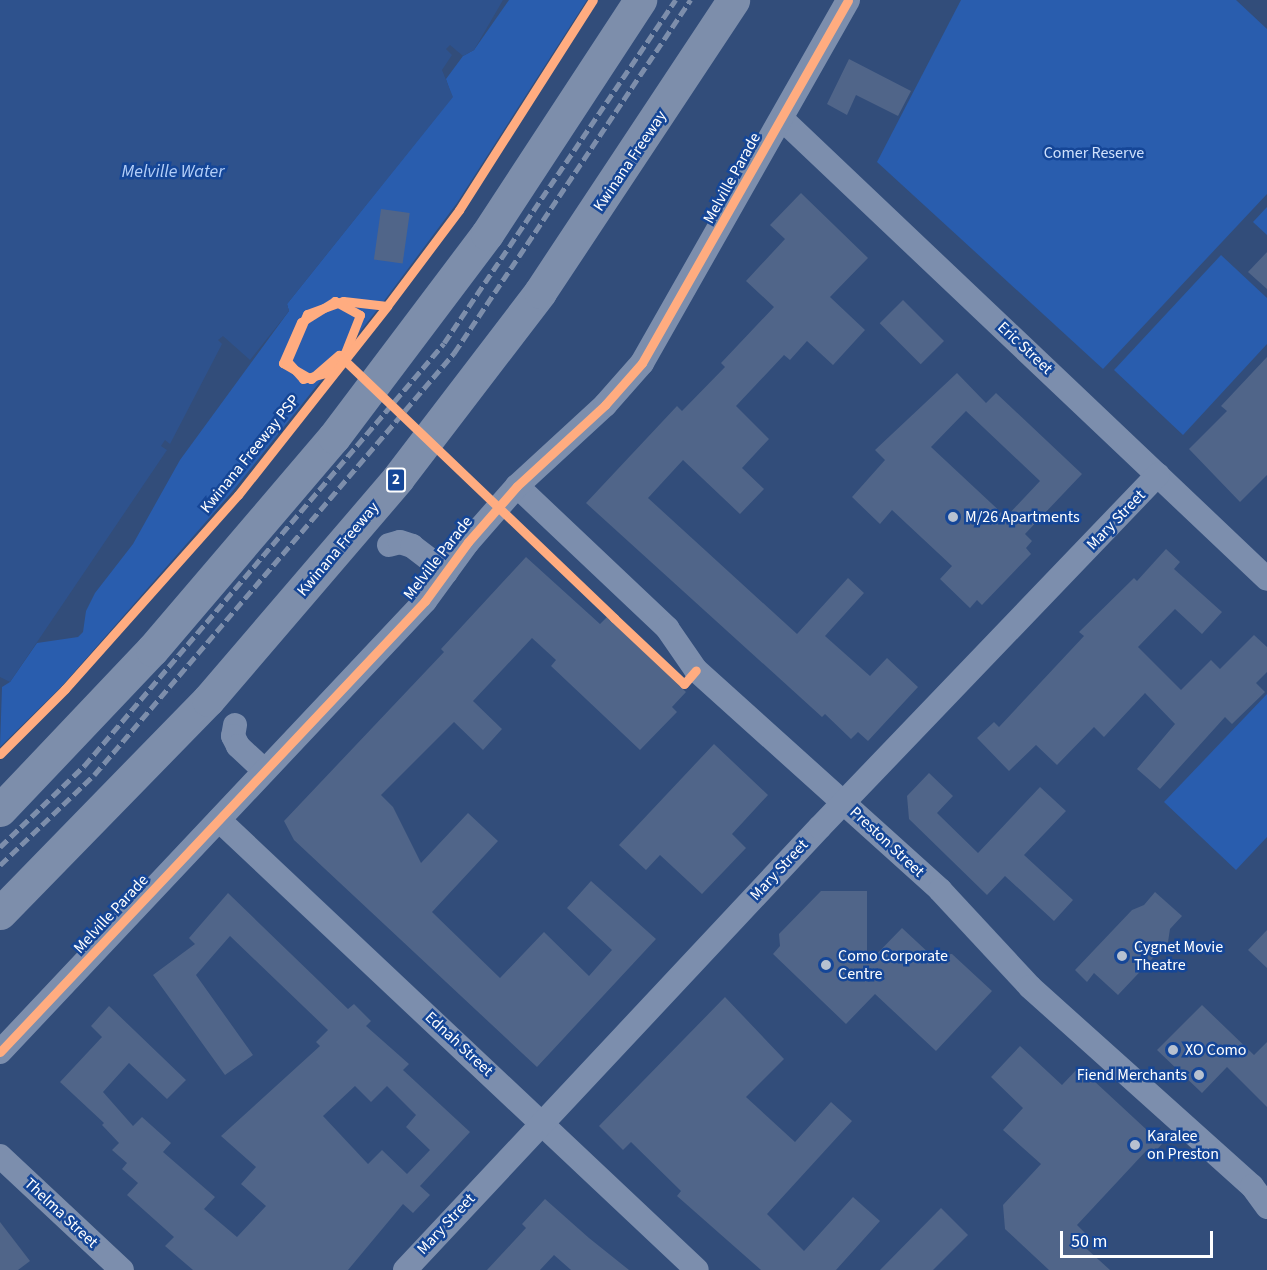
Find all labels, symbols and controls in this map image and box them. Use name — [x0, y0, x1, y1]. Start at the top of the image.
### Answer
street label: Kwinana Freeway — [589, 107, 671, 215]
street label: Melville Parade — [699, 129, 765, 227]
park label: Comer Reserve — [1044, 143, 1144, 163]
water label: Melville Water — [122, 161, 224, 183]
street label: Eric Street — [993, 318, 1057, 378]
street label: Kwinana Freeway PSP — [196, 391, 304, 517]
road number: 2 — [386, 468, 406, 492]
street label: Mary Street — [1083, 486, 1149, 554]
street label: Kwinana Freeway — [293, 498, 383, 600]
place label: M/26 Apartments — [965, 507, 1080, 527]
marker: M/26 Apartments — [946, 510, 960, 524]
street label: Melville Parade — [399, 512, 477, 604]
street label: Preston Street — [846, 803, 928, 881]
street label: Mary Street — [746, 836, 812, 904]
street label: Melville Parade — [70, 871, 152, 957]
place label: Cygnet Movie Theatre — [1134, 937, 1223, 975]
place label: Como Corporate Centre — [838, 946, 948, 984]
marker: Cygnet Movie Theatre — [1115, 949, 1129, 963]
marker: Como Corporate Centre — [819, 958, 833, 972]
street label: Ednah Street — [421, 1008, 497, 1080]
place label: XO Como — [1185, 1040, 1246, 1060]
marker: XO Como — [1166, 1043, 1180, 1057]
place label: Fiend Merchants — [1077, 1065, 1187, 1085]
marker: Fiend Merchants — [1192, 1068, 1206, 1082]
place label: Karalee on Preston — [1147, 1126, 1219, 1164]
marker: Karalee on Preston — [1128, 1138, 1142, 1152]
street label: Thelma Street — [20, 1174, 102, 1252]
street label: Mary Street — [413, 1190, 479, 1258]
scale bar — [1063, 1219, 1216, 1257]
text: 50 m — [1071, 1229, 1107, 1254]

